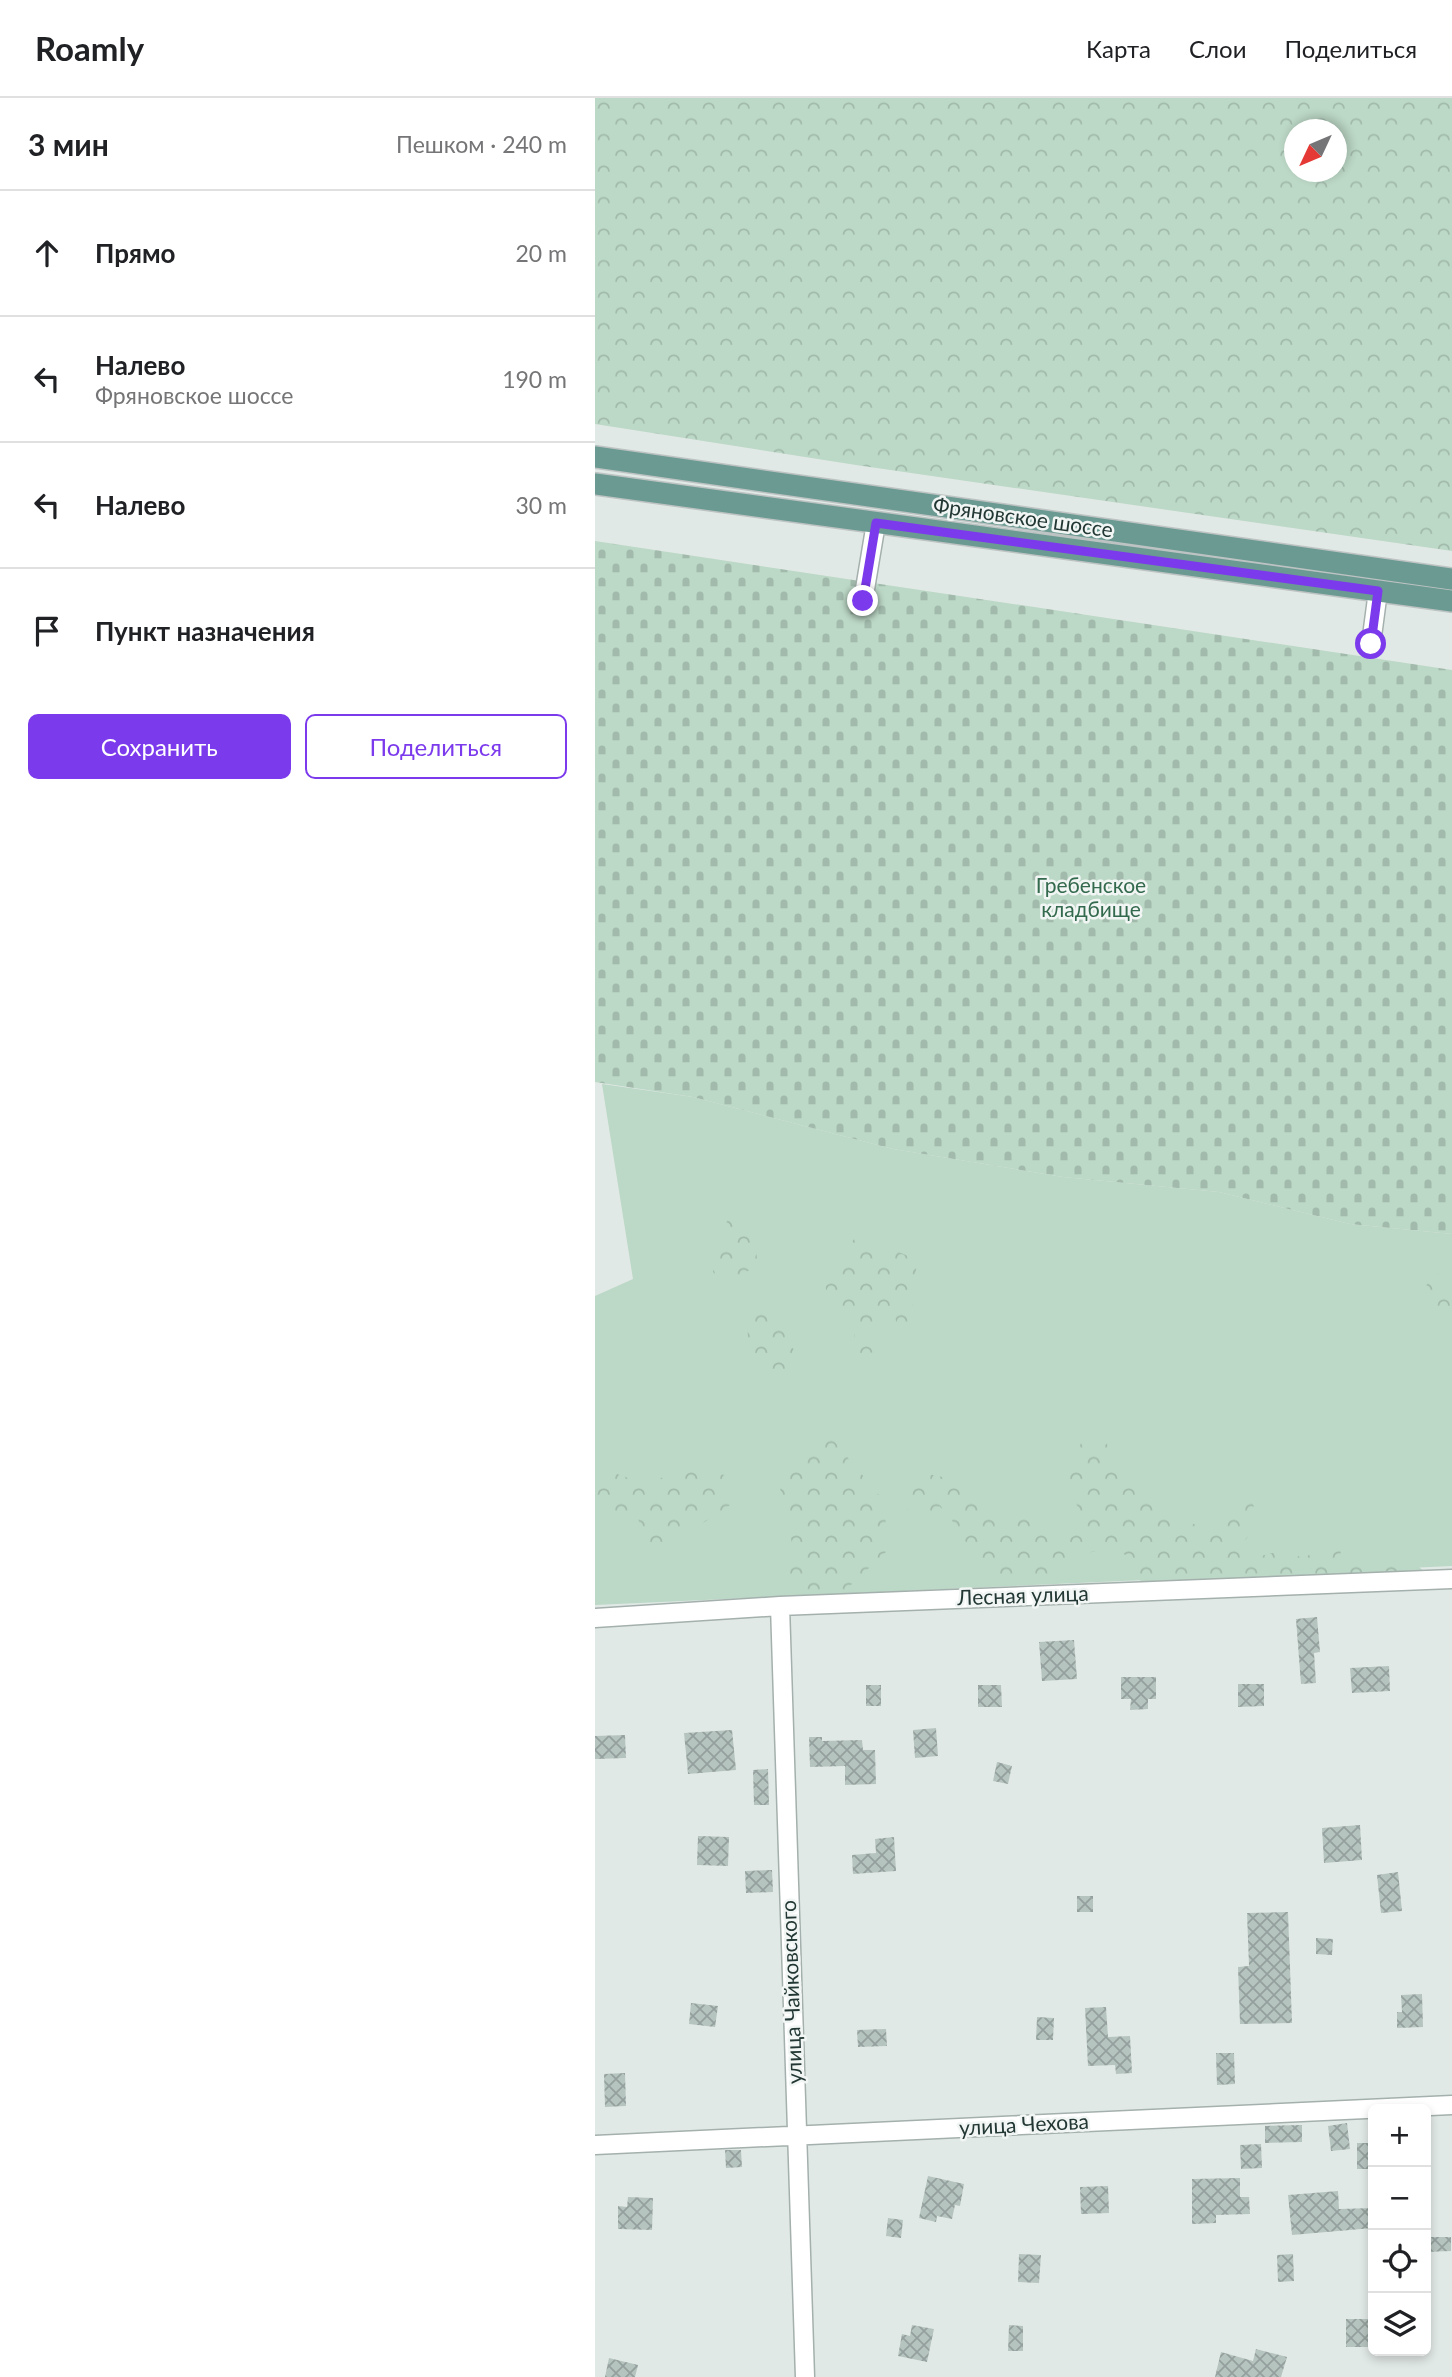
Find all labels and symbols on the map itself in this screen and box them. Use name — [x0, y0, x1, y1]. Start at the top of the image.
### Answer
north arrow — [1284, 119, 1347, 182]
street label: Фряновское шоссе — [932, 492, 1115, 542]
route end — [847, 585, 878, 616]
route start — [1355, 628, 1386, 659]
park label: Гребенское кладбище — [1036, 872, 1146, 921]
street label: Лесная улица — [956, 1580, 1089, 1609]
street label: улица Чайковского — [775, 1900, 806, 2084]
street label: улица Чехова — [958, 2108, 1089, 2139]

